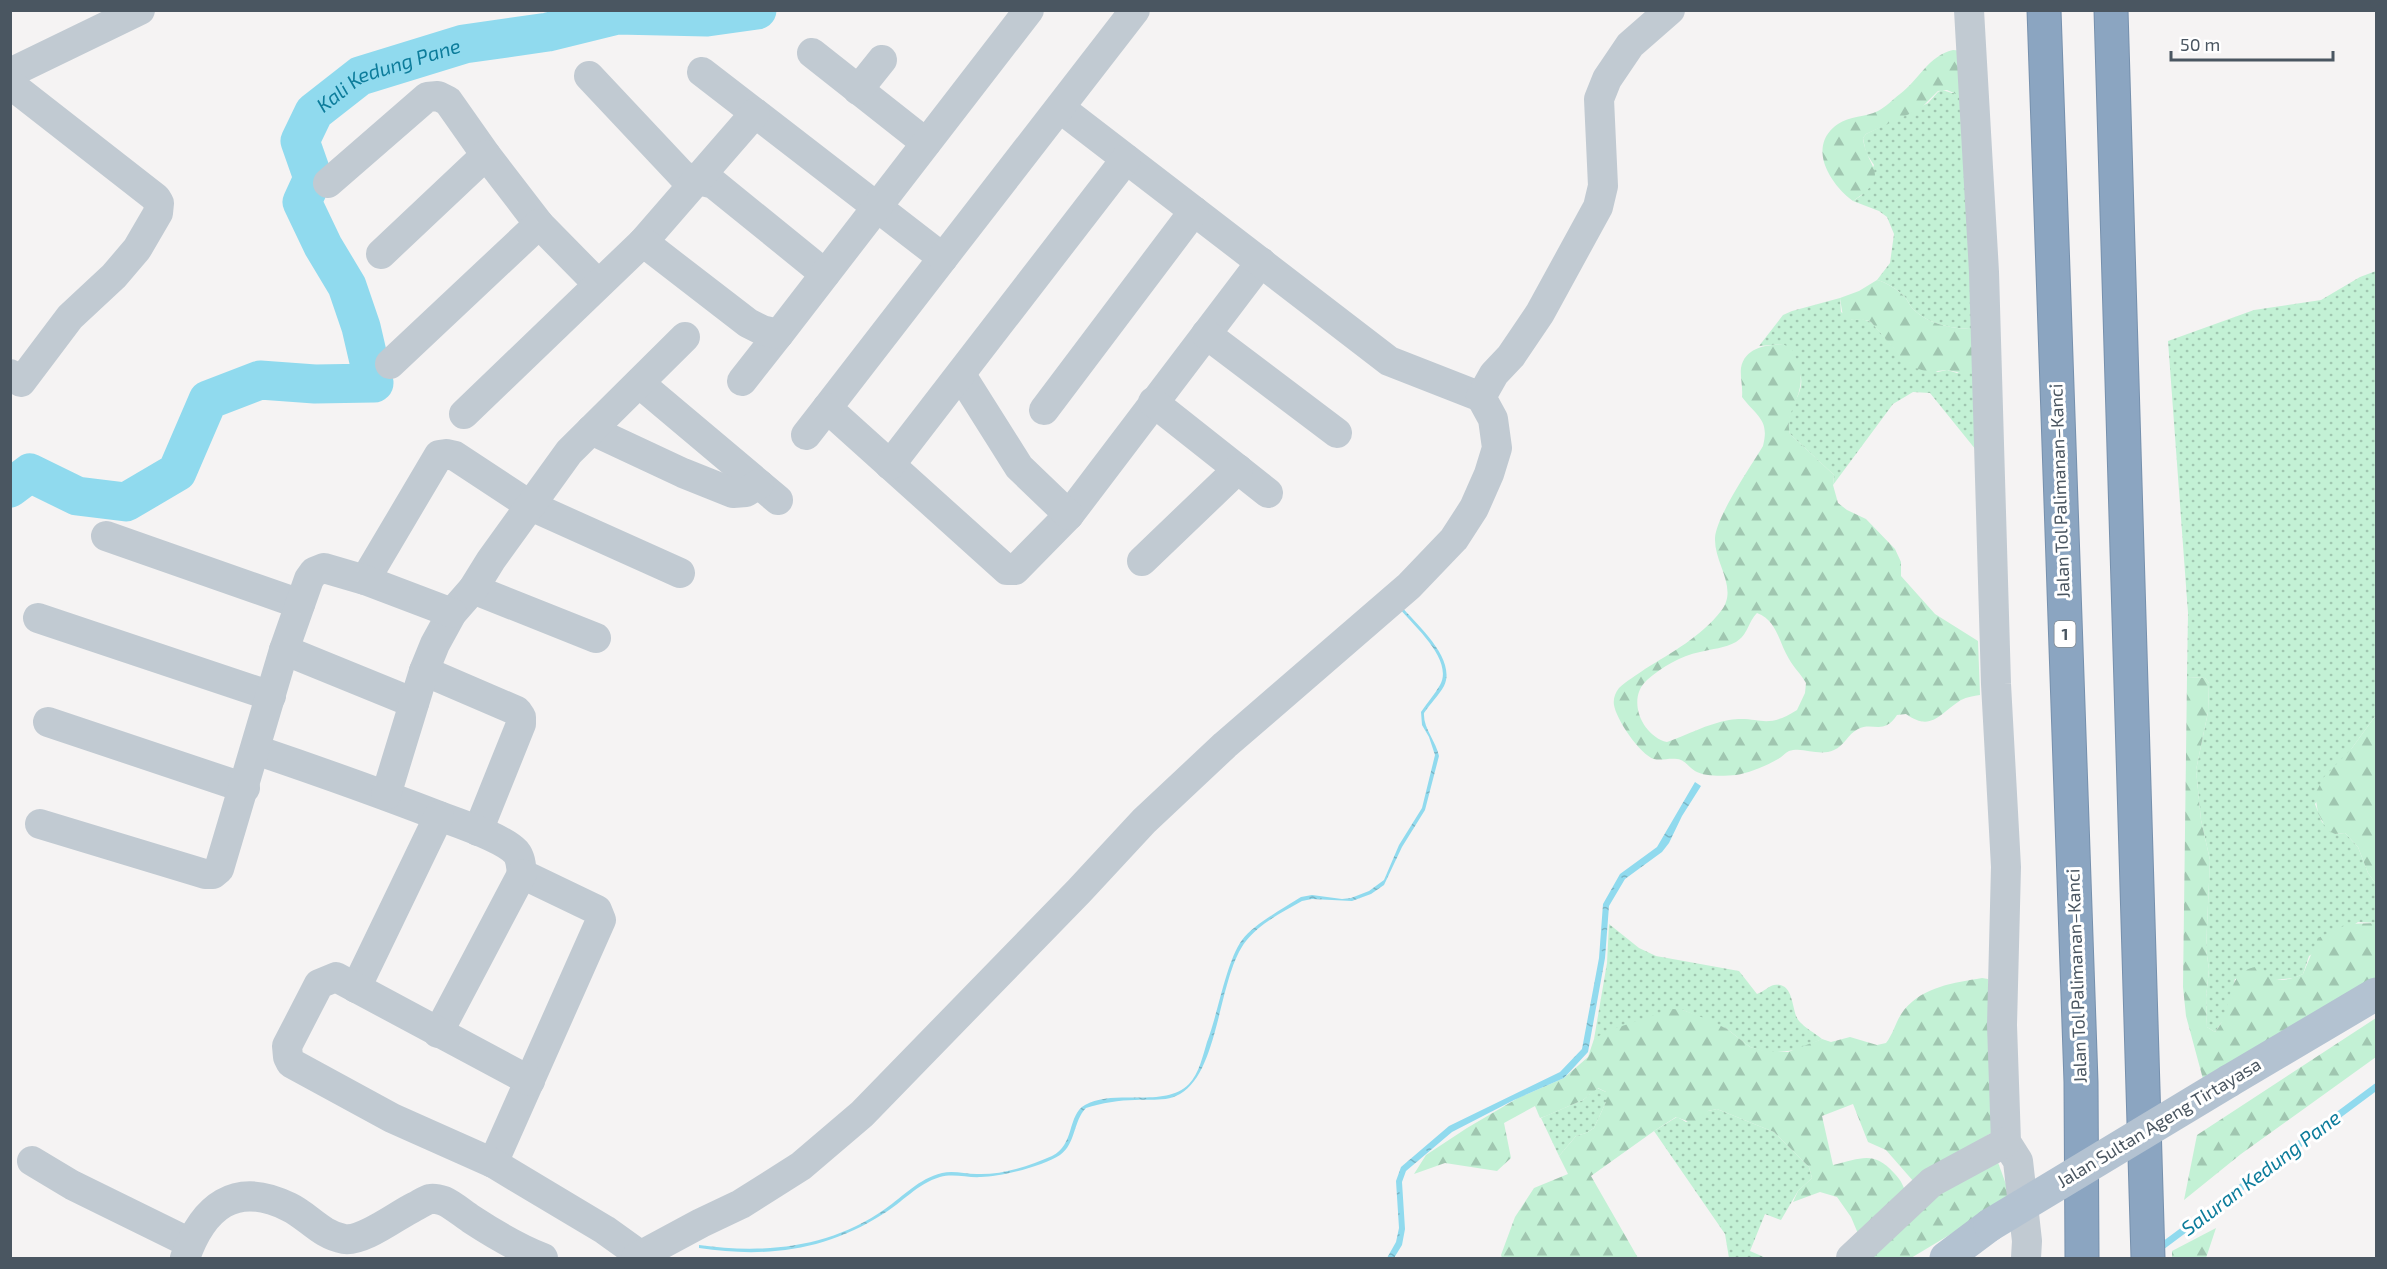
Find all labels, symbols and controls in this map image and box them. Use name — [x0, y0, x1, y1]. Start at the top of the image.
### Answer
scale bar — [2171, 24, 2333, 62]
water label: Kali Kedung Pane — [311, 33, 463, 117]
text: 50 m — [2180, 33, 2220, 55]
street label: Jalan Tol Palimanan–Kanci — [2044, 383, 2074, 599]
road number: 1 — [2054, 621, 2076, 647]
street label: Jalan Tol Palimanan–Kanci — [2061, 868, 2091, 1084]
street label: Jalan Sultan Ageng Tirtayasa — [2052, 1052, 2265, 1192]
water label: Saluran Kedung Pane — [2176, 1104, 2345, 1240]

